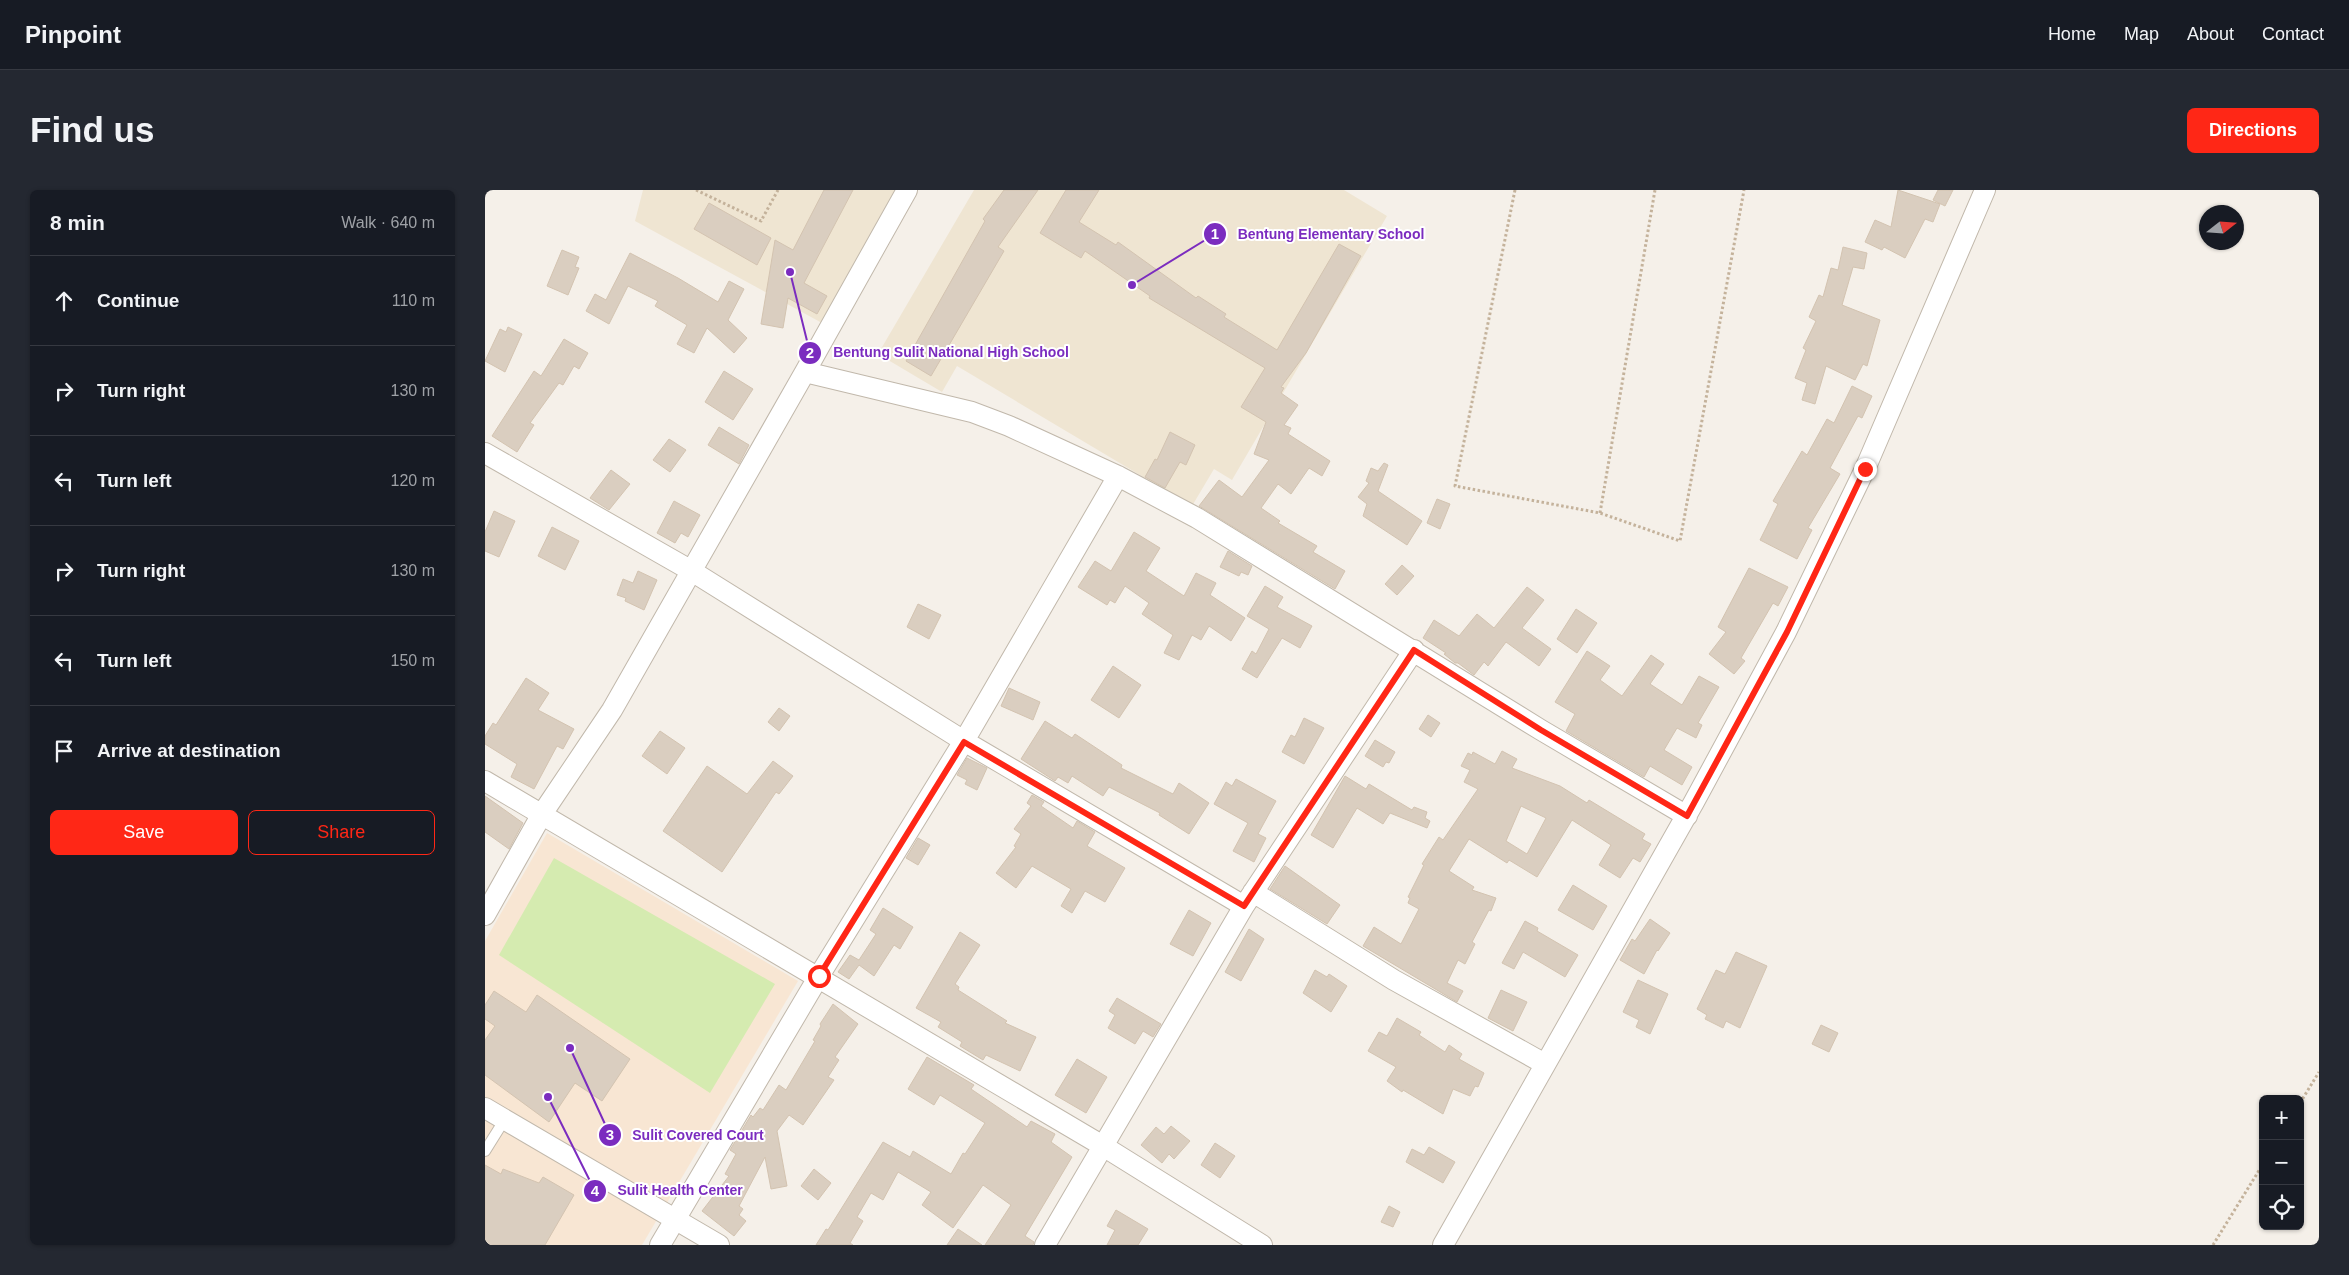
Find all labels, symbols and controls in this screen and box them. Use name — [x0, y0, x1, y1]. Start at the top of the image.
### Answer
text: Pinpoint — [25, 21, 121, 48]
text: Home — [2048, 24, 2096, 44]
text: Map — [2124, 24, 2159, 44]
text: About — [2187, 24, 2234, 44]
text: Contact — [2262, 24, 2324, 44]
button: Directions — [2187, 108, 2319, 153]
text: Find us — [30, 110, 154, 149]
north arrow — [2199, 205, 2244, 250]
text: 8 min — [50, 211, 105, 234]
text: Walk · 640 m — [341, 214, 435, 231]
callout: Bentung Elementary School — [1203, 219, 1435, 248]
text: 1 — [1211, 225, 1219, 242]
text: Bentung Elementary School — [1238, 226, 1424, 242]
icon: ahead — [50, 287, 78, 315]
text: Continue — [97, 290, 179, 311]
text: 110 m — [392, 292, 435, 309]
callout: Bentung Sulit National High School — [798, 338, 1079, 367]
text: 2 — [806, 344, 814, 361]
text: Bentung Sulit National High School — [833, 344, 1069, 360]
icon: right — [50, 377, 78, 405]
text: Turn right — [97, 380, 185, 401]
text: 130 m — [391, 382, 435, 399]
route end — [1854, 458, 1877, 481]
icon: left — [50, 467, 78, 495]
text: Turn left — [97, 470, 172, 491]
text: 120 m — [391, 472, 435, 489]
icon: right — [50, 557, 78, 585]
text: Turn right — [97, 560, 185, 581]
text: 130 m — [391, 562, 435, 579]
icon: left — [50, 647, 78, 675]
text: Turn left — [97, 650, 172, 671]
text: 150 m — [391, 652, 435, 669]
icon: arrive — [50, 737, 78, 765]
text: Arrive at destination — [97, 740, 281, 761]
button: Save — [50, 810, 238, 855]
button: Share — [248, 810, 435, 855]
route start — [808, 965, 831, 988]
map controls — [2259, 1095, 2304, 1230]
button: + — [2259, 1095, 2304, 1140]
callout: Sulit Covered Court — [598, 1120, 774, 1149]
text: 3 — [606, 1126, 614, 1143]
text: Sulit Covered Court — [632, 1127, 764, 1143]
button: − — [2259, 1140, 2304, 1185]
callout: Sulit Health Center — [582, 1176, 752, 1205]
text: 4 — [591, 1182, 600, 1199]
text: Sulit Health Center — [617, 1182, 743, 1198]
button: locate — [2259, 1185, 2304, 1230]

